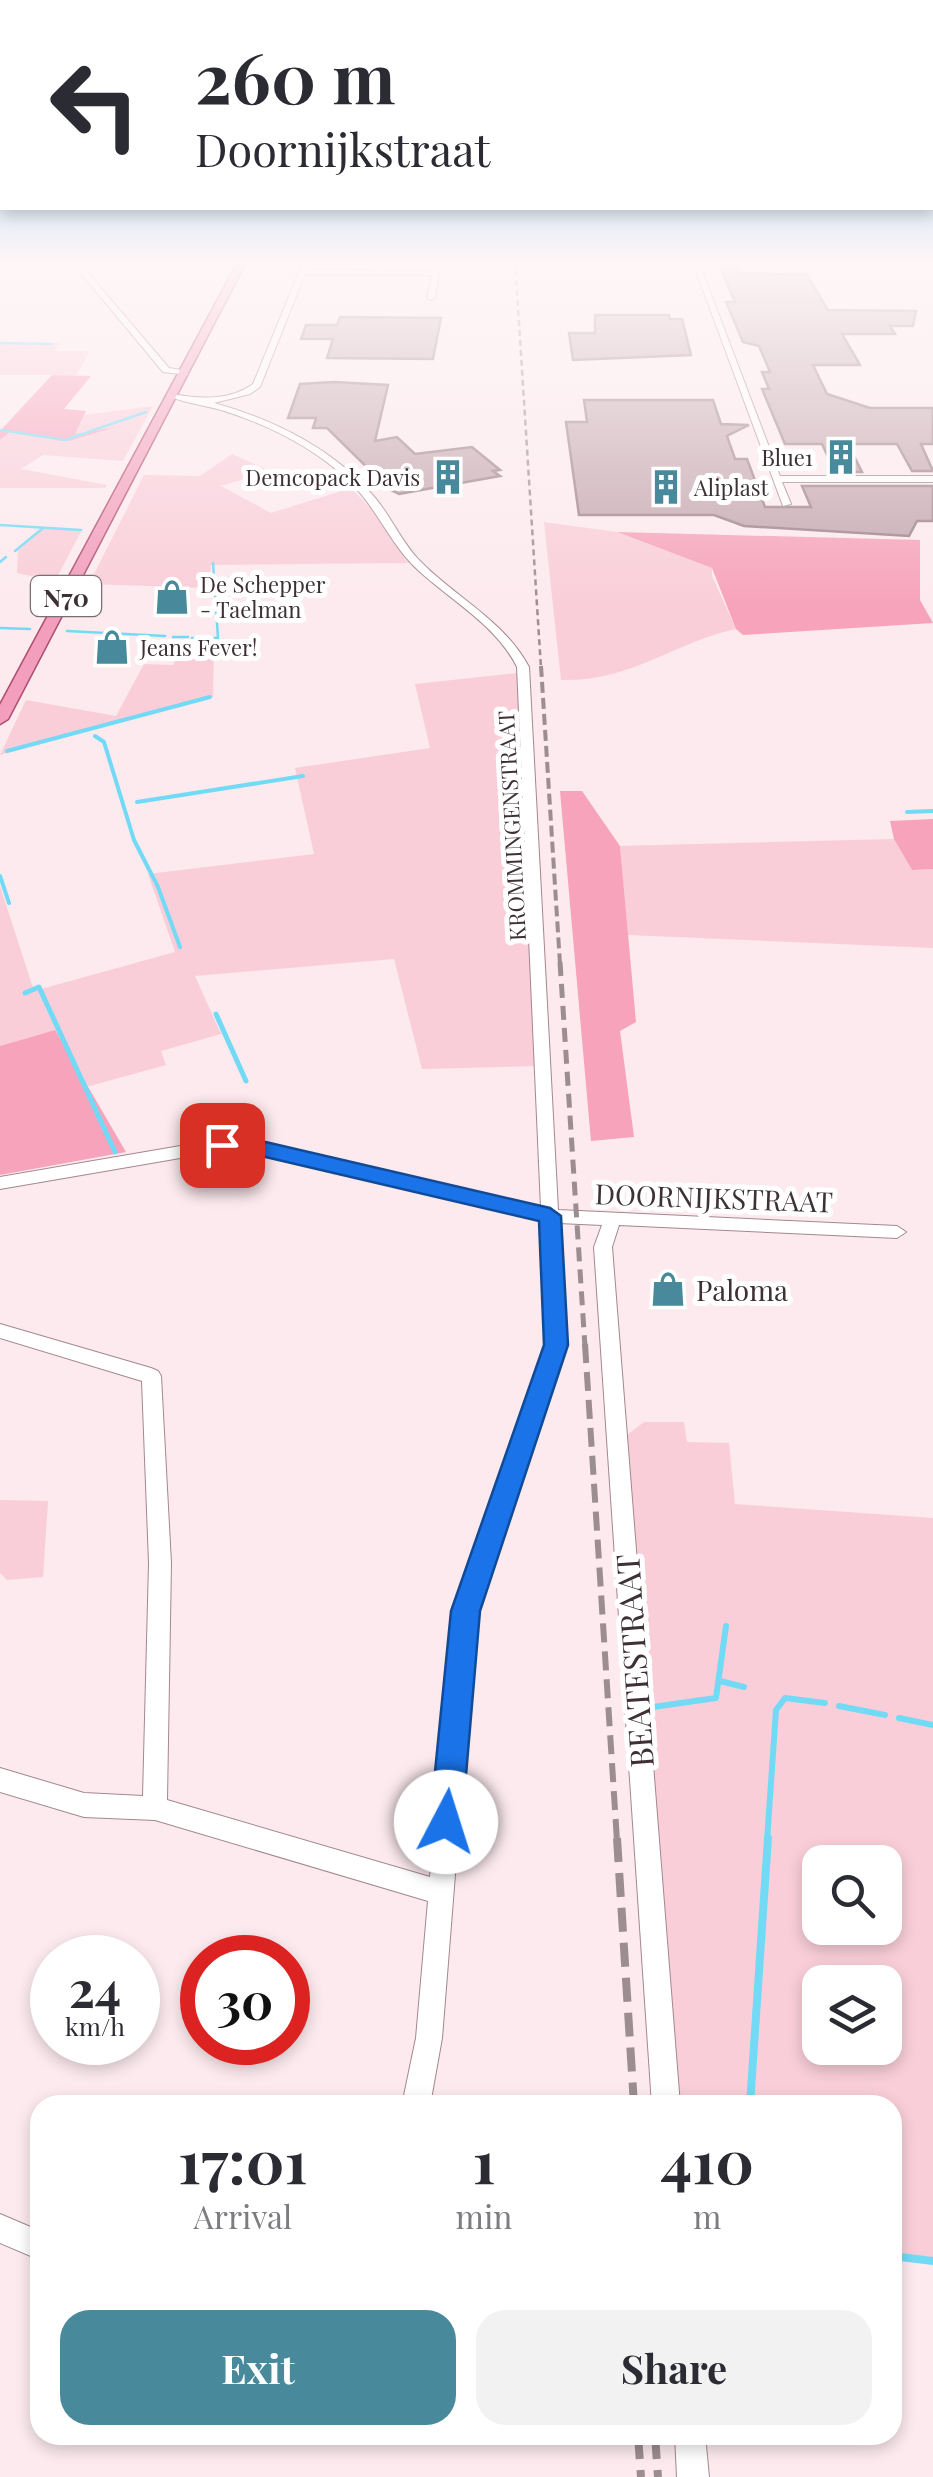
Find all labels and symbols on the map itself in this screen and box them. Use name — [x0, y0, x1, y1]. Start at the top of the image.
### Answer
building icon: Blue1 — [822, 438, 860, 476]
place label: Blue1 — [761, 442, 813, 472]
building icon: Demcopack Davis — [429, 458, 467, 496]
place label: Demcopack Davis — [245, 462, 420, 492]
building icon: Aliplast — [647, 468, 685, 506]
place label: Aliplast — [693, 472, 769, 502]
place label: De Schepper - Taelman — [200, 569, 326, 624]
road number: N70 — [31, 576, 101, 616]
shop icon: De Schepper - Taelman — [153, 578, 191, 616]
shop icon: Jeans Fever! — [93, 628, 131, 666]
place label: Jeans Fever! — [139, 632, 258, 662]
street label: KROMMINGENSTRAAT — [490, 710, 532, 942]
pin — [180, 1103, 265, 1188]
street label: DOORNIJKSTRAAT — [594, 1174, 834, 1220]
shop icon: Paloma — [649, 1270, 687, 1308]
place label: Paloma — [696, 1271, 788, 1308]
street label: BEATESTRAAT — [604, 1553, 662, 1769]
position arrow — [394, 1770, 498, 1874]
speed limit sign: 30 — [180, 1935, 310, 2065]

